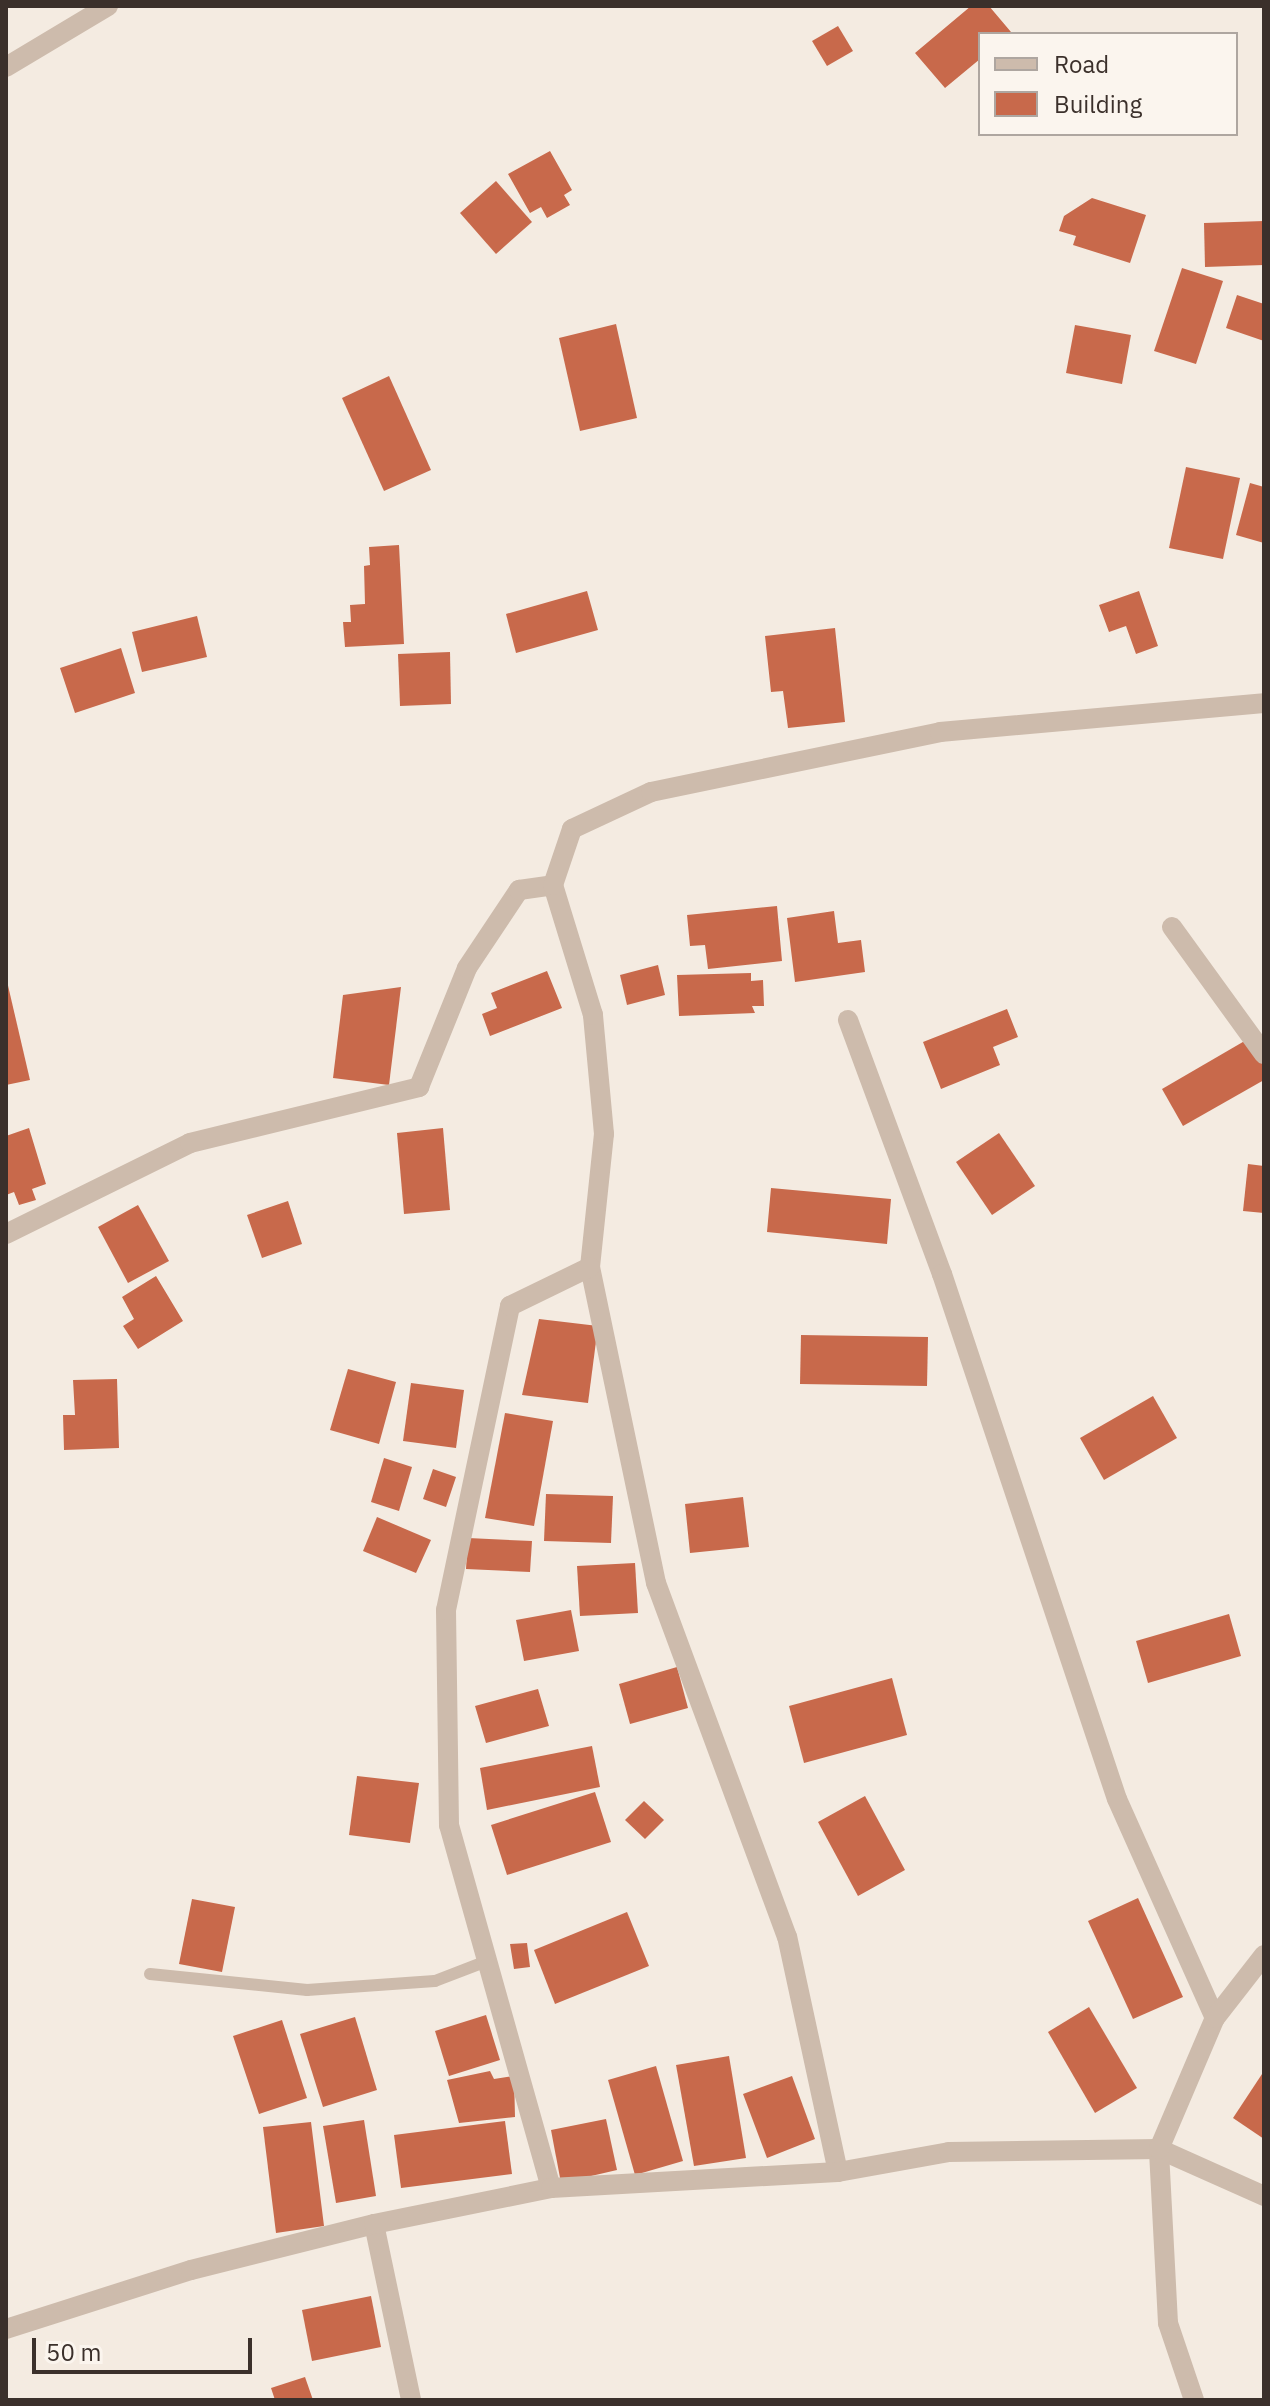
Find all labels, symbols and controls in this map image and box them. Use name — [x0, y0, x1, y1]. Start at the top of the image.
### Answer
legend — [978, 32, 1238, 136]
text: Road — [1054, 48, 1109, 80]
text: Building — [1054, 88, 1142, 120]
scale bar — [36, 2322, 256, 2372]
text: 50 m — [46, 2336, 101, 2368]

